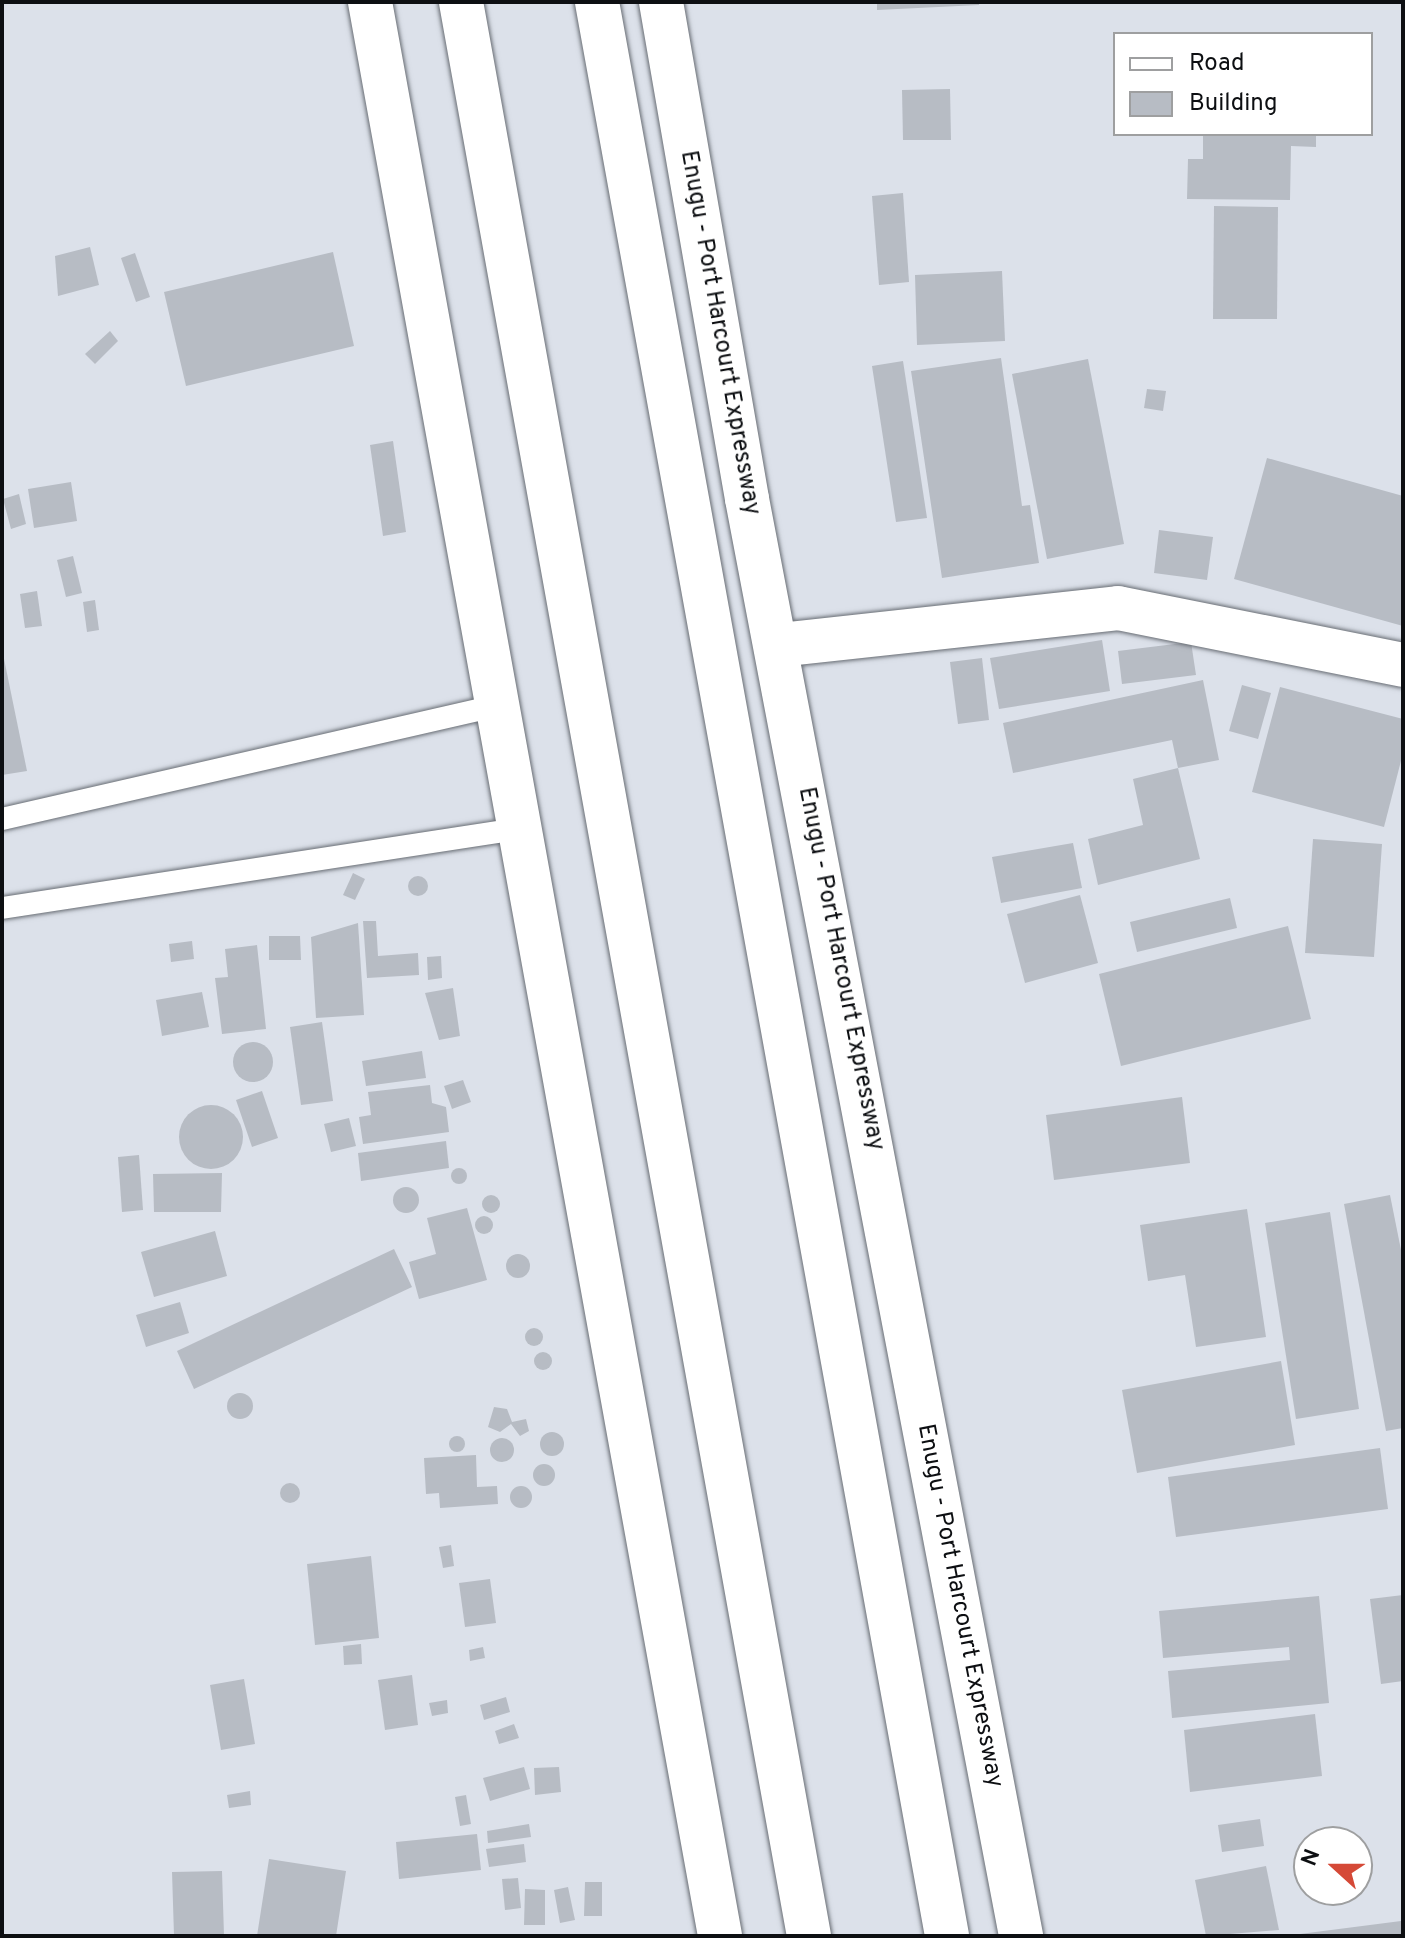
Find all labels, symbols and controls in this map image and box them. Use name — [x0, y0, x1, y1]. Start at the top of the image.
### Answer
legend — [1113, 32, 1373, 136]
text: Road — [1189, 49, 1245, 79]
text: Building — [1189, 89, 1278, 119]
street label: Enugu - Port Harcourt Expressway — [673, 149, 765, 517]
street label: Enugu - Port Harcourt Expressway — [791, 785, 889, 1153]
street label: Enugu - Port Harcourt Expressway — [910, 1422, 1008, 1790]
north arrow — [1293, 1826, 1373, 1906]
text: N — [1297, 1846, 1327, 1870]

